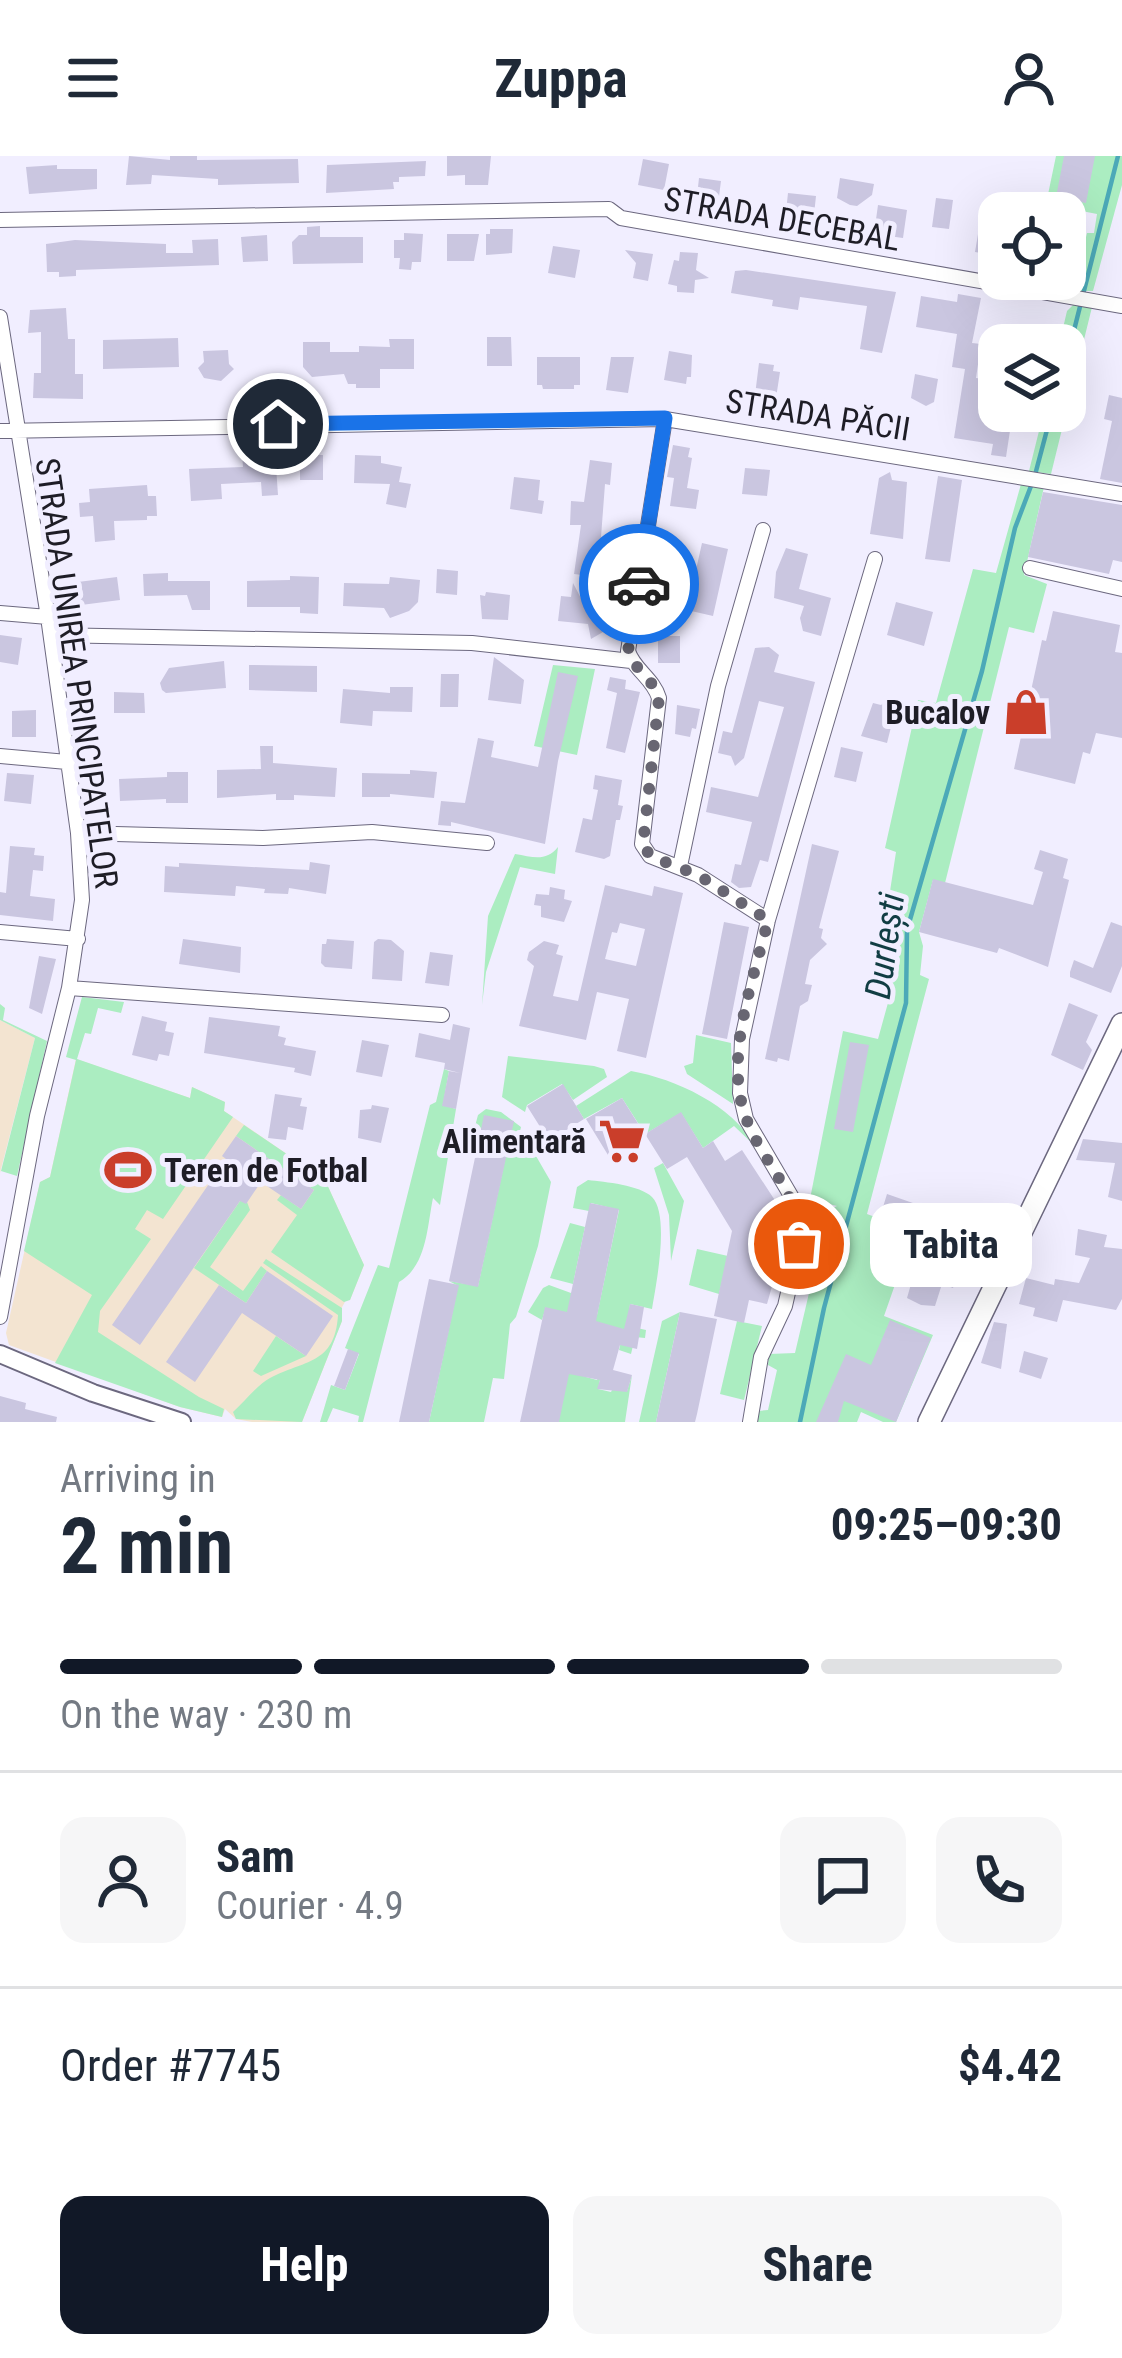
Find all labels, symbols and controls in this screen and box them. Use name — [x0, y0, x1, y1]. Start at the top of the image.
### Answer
icon: menu — [60, 45, 126, 111]
icon: person — [996, 45, 1062, 111]
text: Zuppa — [494, 47, 628, 110]
street label: STRADA DECEBAL — [661, 179, 903, 259]
map controls — [978, 192, 1086, 432]
button: locate — [978, 192, 1086, 300]
button: layers — [978, 324, 1086, 432]
pin — [227, 373, 329, 475]
street label: STRADA PĂCII — [723, 381, 913, 449]
icon: home — [245, 391, 311, 457]
street label: STRADA UNIREA PRINCIPATELOR — [28, 456, 126, 890]
courier — [579, 524, 699, 644]
icon: car — [606, 551, 672, 617]
shop icon: Bucalov — [1001, 687, 1051, 737]
place label: Bucalov — [885, 693, 990, 732]
water label: Durlești — [857, 890, 914, 1002]
supermarket icon: Alimentară — [597, 1116, 647, 1166]
place label: Alimentară — [442, 1122, 586, 1161]
sports icon: Teren de Fotbal — [103, 1145, 153, 1195]
place label: Teren de Fotbal — [164, 1151, 368, 1190]
pin — [748, 1193, 850, 1295]
callout: Tabita — [871, 1202, 1033, 1286]
icon: bag — [766, 1211, 832, 1277]
text: Tabita — [903, 1222, 999, 1268]
text: Arriving in — [60, 1456, 216, 1502]
text: 09:25–09:30 — [831, 1498, 1062, 1551]
text: 2 min — [60, 1501, 233, 1592]
text: On the way · 230 m — [60, 1692, 352, 1738]
button: person — [60, 1817, 186, 1943]
button: chat — [780, 1817, 906, 1943]
button: phone — [936, 1817, 1062, 1943]
text: Sam — [216, 1830, 295, 1883]
text: Courier · 4.9 — [216, 1883, 404, 1929]
text: Order #7745 — [60, 2039, 281, 2092]
text: $4.42 — [958, 2039, 1062, 2092]
button: Help — [60, 2196, 549, 2334]
button: Share — [573, 2196, 1062, 2334]

